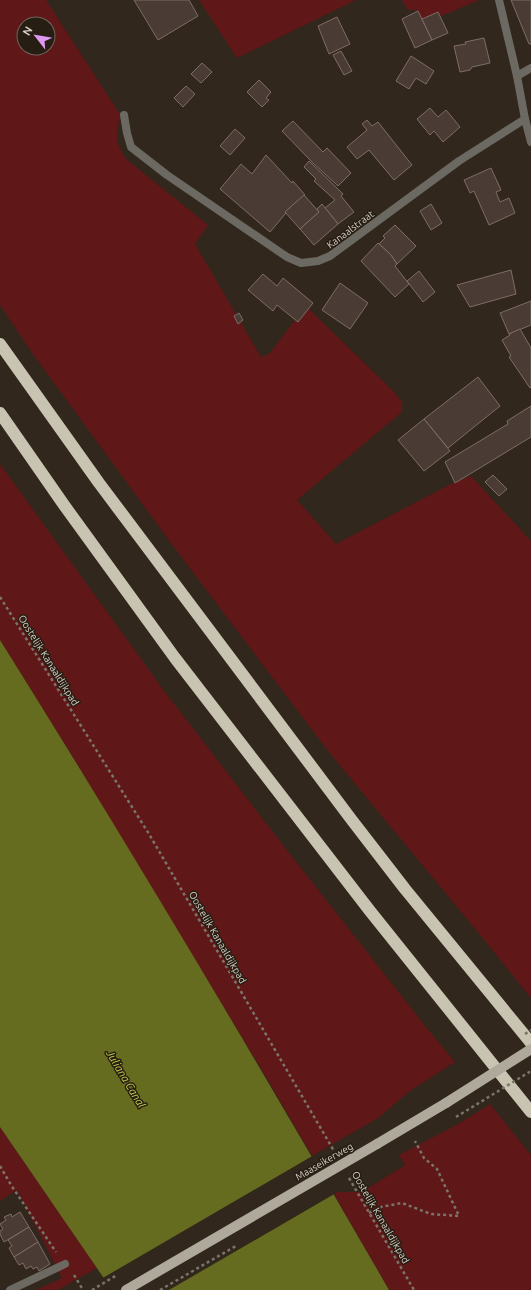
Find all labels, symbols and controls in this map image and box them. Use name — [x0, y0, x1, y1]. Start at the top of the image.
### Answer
north arrow — [16, 16, 56, 56]
text: N — [20, 24, 35, 37]
street label: Kanaalstraat — [325, 208, 376, 251]
street label: Oostelijk Kanaaldijkpad — [16, 613, 81, 708]
street label: Oostelijk Kanaaldijkpad — [187, 889, 249, 985]
water label: Juliana Canal — [104, 1047, 148, 1110]
street label: Maaseikerweg — [293, 1141, 355, 1182]
street label: Oostelijk Kanaaldijkpad — [350, 1169, 412, 1265]

